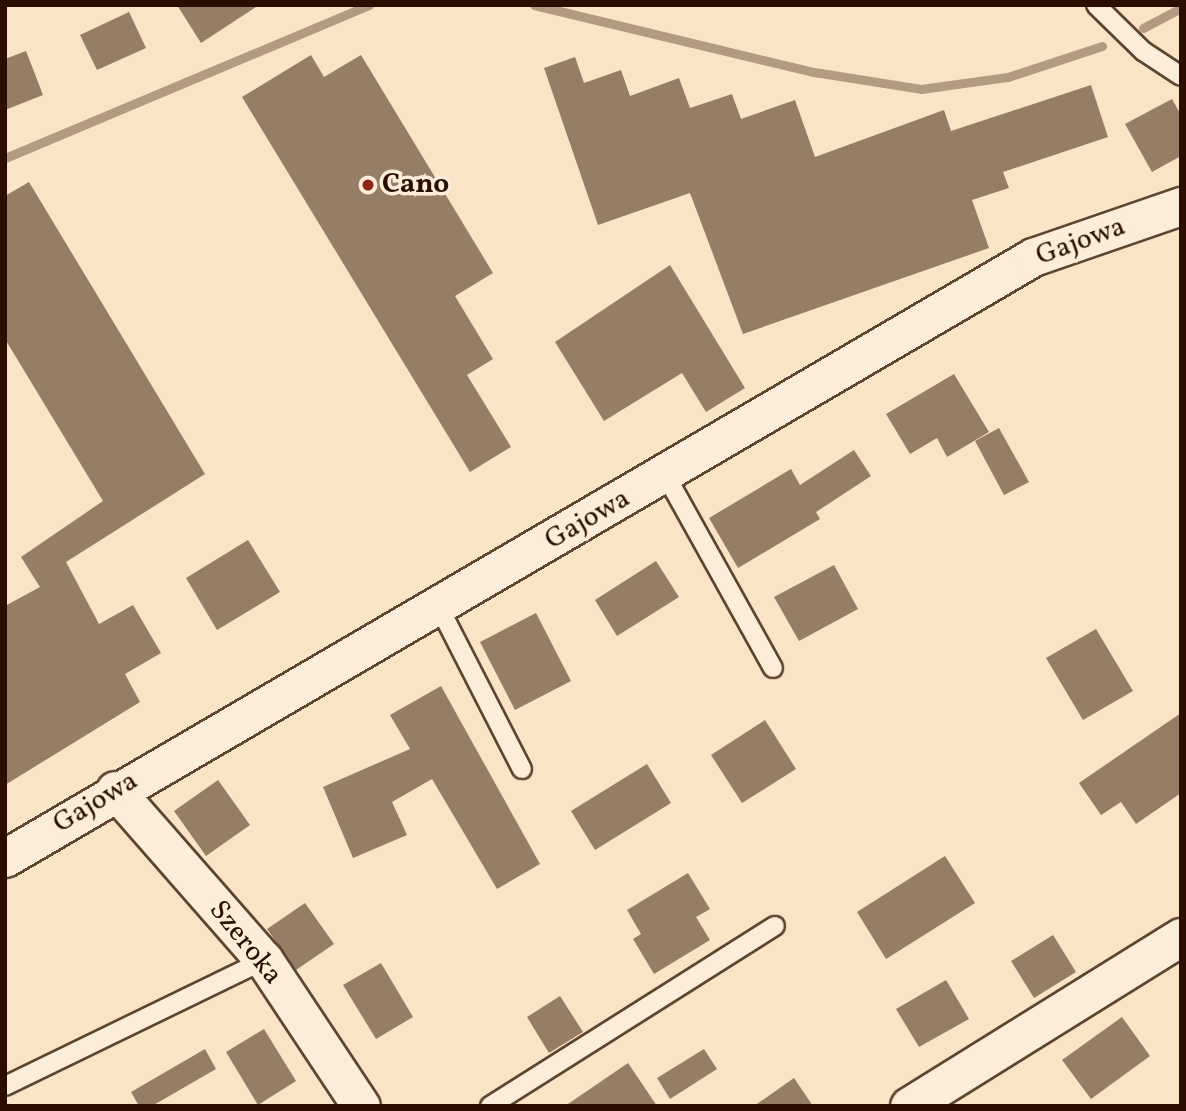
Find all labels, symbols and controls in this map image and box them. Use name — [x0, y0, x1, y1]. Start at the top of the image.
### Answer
place label: Cano — [382, 168, 449, 202]
marker: Cano — [360, 177, 376, 193]
street label: Gajowa — [1032, 210, 1130, 274]
street label: Gajowa — [540, 482, 636, 558]
street label: Gajowa — [48, 765, 144, 841]
street label: Szeroka — [201, 894, 289, 992]

